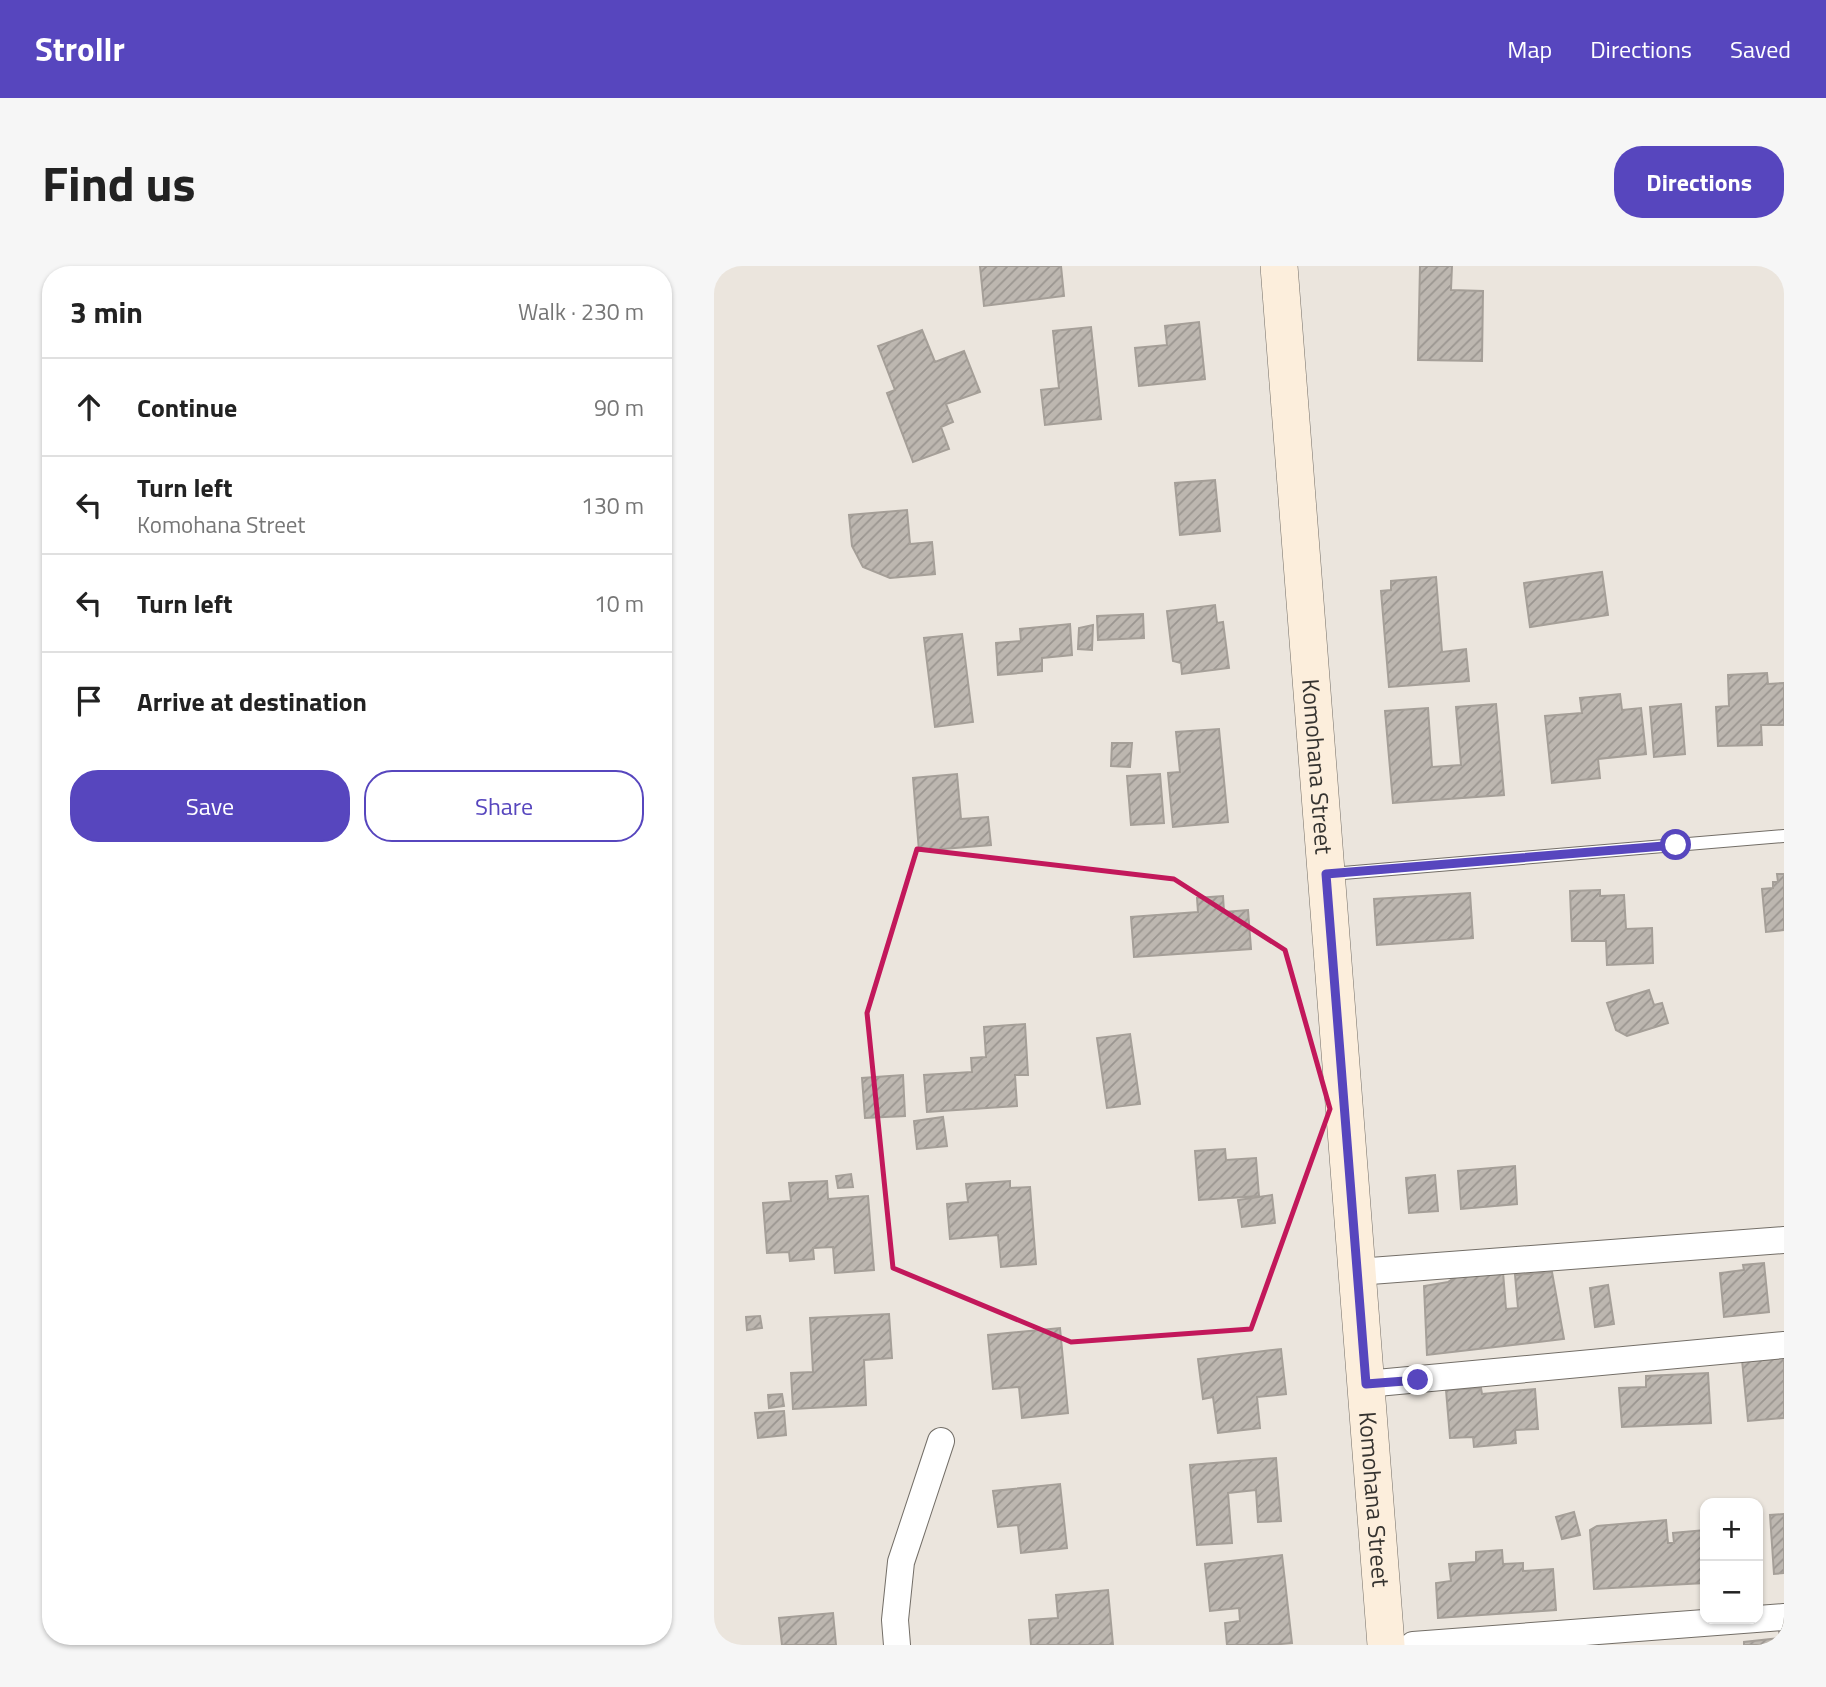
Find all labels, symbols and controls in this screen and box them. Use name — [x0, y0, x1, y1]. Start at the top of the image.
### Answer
text: Strollr — [35, 24, 125, 74]
text: Map — [1507, 31, 1552, 67]
text: Directions — [1590, 31, 1692, 67]
text: Saved — [1730, 31, 1791, 67]
text: Find us — [42, 145, 196, 220]
button: Directions — [1614, 146, 1784, 218]
text: 3 min — [70, 289, 143, 335]
text: Walk · 230 m — [518, 294, 644, 329]
icon: ahead — [70, 388, 108, 426]
text: Continue — [137, 388, 237, 427]
text: 90 m — [594, 390, 644, 425]
text: Turn left — [137, 468, 232, 507]
icon: left — [70, 486, 108, 524]
text: 130 m — [581, 488, 644, 523]
text: Komohana Street — [137, 507, 305, 542]
icon: left — [70, 584, 108, 622]
text: Turn left — [137, 584, 232, 623]
text: 10 m — [594, 586, 644, 621]
street label: Komohana Street — [1293, 677, 1343, 856]
icon: arrive — [70, 682, 108, 720]
text: Arrive at destination — [137, 682, 367, 721]
button: Save — [70, 770, 350, 842]
button: Share — [364, 770, 644, 842]
route start — [1660, 829, 1691, 860]
route end — [1402, 1364, 1433, 1395]
street label: Komohana Street — [1350, 1410, 1399, 1589]
map controls — [1700, 1498, 1763, 1624]
button: + — [1700, 1498, 1763, 1561]
button: − — [1700, 1561, 1763, 1624]

